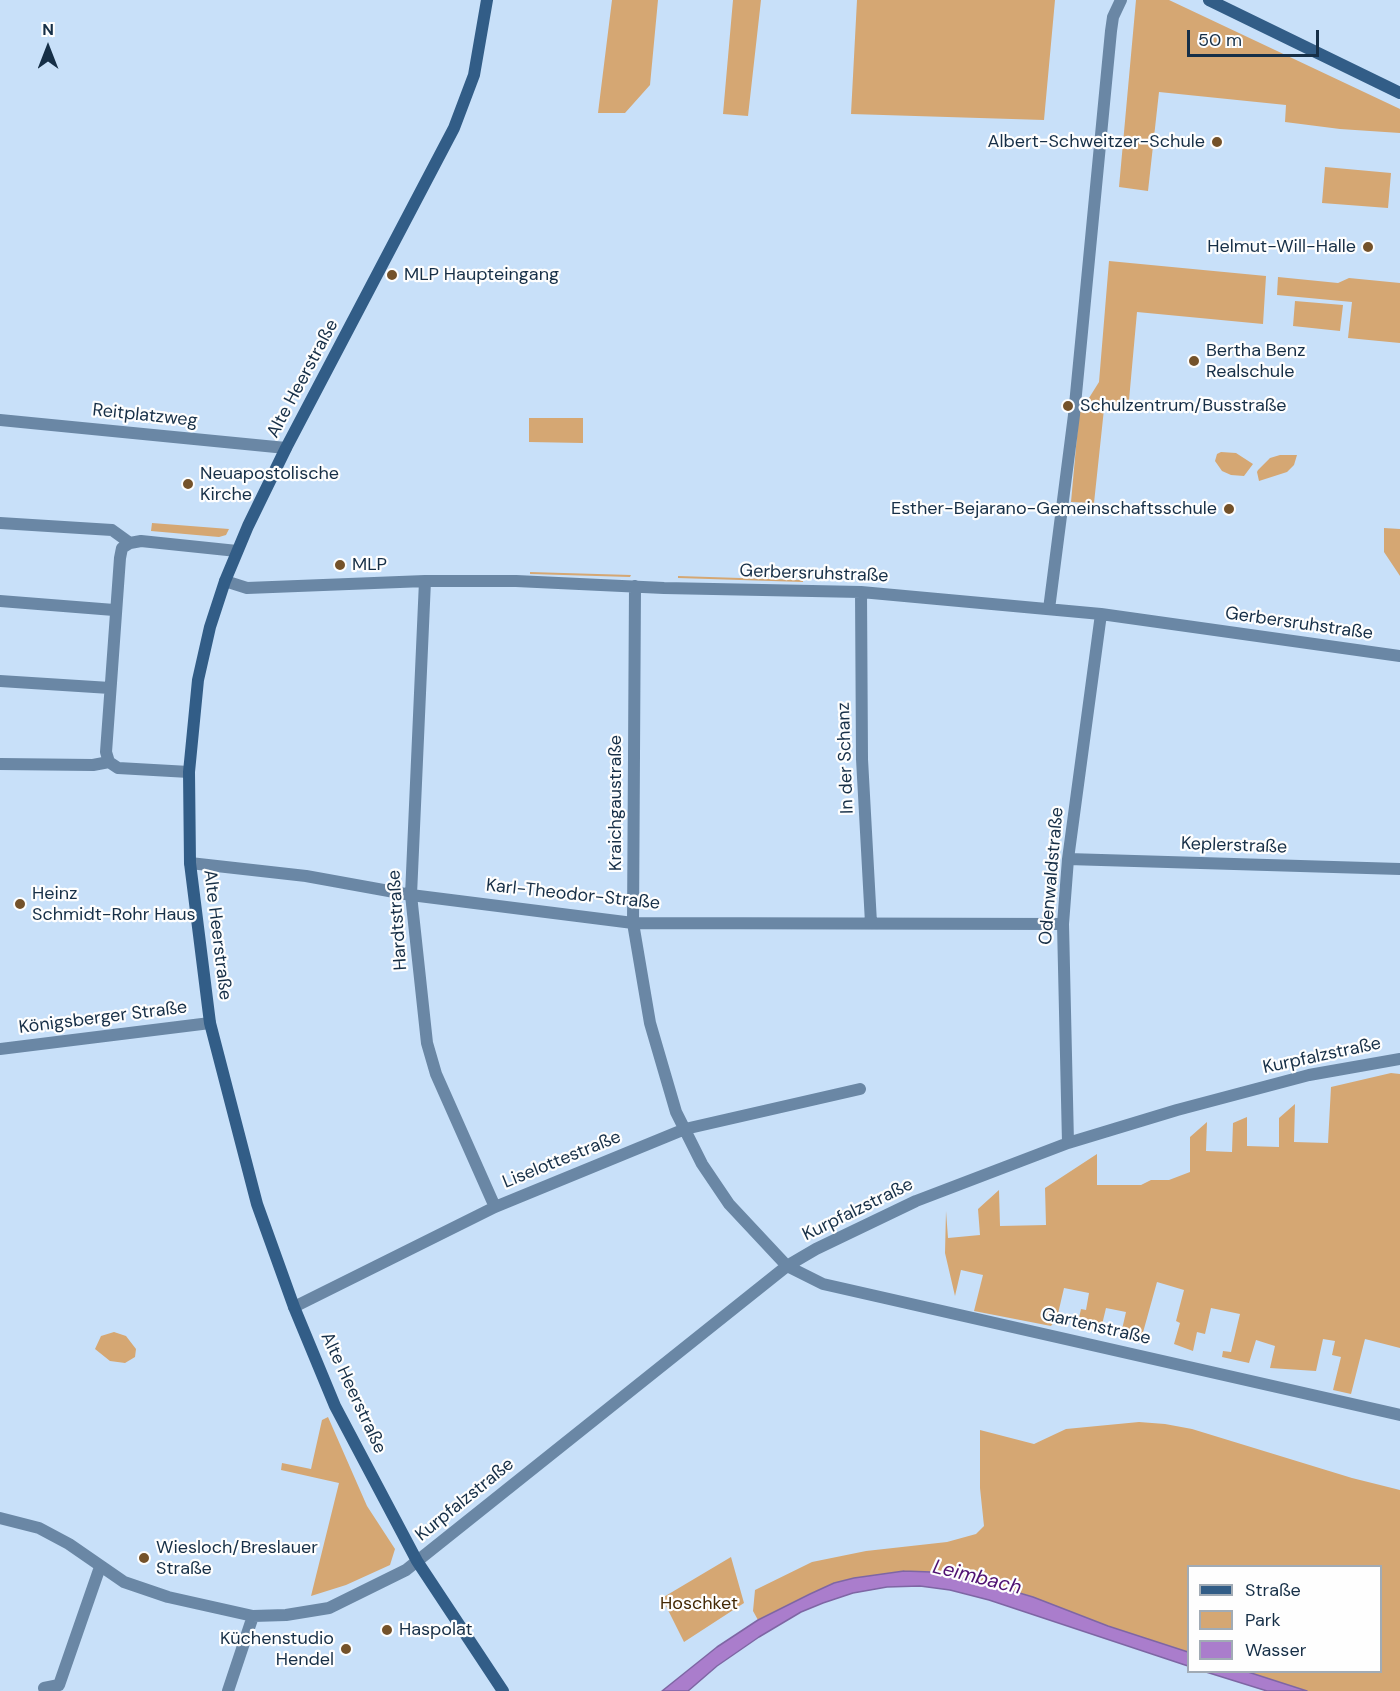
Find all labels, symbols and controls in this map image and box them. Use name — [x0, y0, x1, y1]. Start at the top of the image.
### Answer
north arrow — [18, 18, 78, 78]
scale bar — [1190, 18, 1322, 56]
text: N — [42, 19, 54, 40]
text: 50 m — [1198, 28, 1242, 52]
place label: Albert-Schweitzer-Schule — [988, 131, 1205, 153]
marker: Albert-Schweitzer-Schule — [1210, 135, 1224, 149]
place label: Helmut-Will-Halle — [1207, 236, 1356, 258]
marker: Helmut-Will-Halle — [1361, 240, 1375, 254]
place label: MLP Haupteingang — [404, 264, 559, 286]
marker: MLP Haupteingang — [385, 268, 399, 282]
street label: Alte Heerstraße — [263, 316, 343, 442]
place label: Bertha Benz Realschule — [1206, 340, 1305, 382]
marker: Bertha Benz Realschule — [1187, 354, 1201, 368]
place label: Schulzentrum/Busstraße — [1080, 395, 1287, 417]
marker: Schulzentrum/Busstraße — [1061, 399, 1075, 413]
street label: Reitplatzweg — [91, 400, 199, 432]
place label: Neuapostolische Kirche — [200, 463, 339, 506]
marker: Neuapostolische Kirche — [181, 477, 195, 491]
place label: Esther-Bejarano-Gemeinschaftsschule — [891, 498, 1217, 520]
marker: Esther-Bejarano-Gemeinschaftsschule — [1222, 502, 1236, 516]
place label: MLP — [352, 554, 387, 576]
marker: MLP — [333, 558, 347, 572]
street label: Gerbersruhstraße — [739, 561, 889, 587]
street label: Gerbersruhstraße — [1224, 603, 1374, 645]
street label: In der Schanz — [833, 702, 859, 814]
street label: Kraichgaustraße — [605, 735, 627, 871]
street label: Odenwaldstraße — [1035, 806, 1069, 946]
street label: Keplerstraße — [1180, 833, 1288, 859]
street label: Alte Heerstraße — [198, 869, 236, 1001]
street label: Hardtstraße — [384, 869, 412, 971]
street label: Karl-Theodor-Straße — [485, 875, 661, 915]
place label: Heinz Schmidt-Rohr Haus — [32, 883, 196, 926]
marker: Heinz Schmidt-Rohr Haus — [13, 897, 27, 911]
street label: Königsberger Straße — [18, 997, 188, 1039]
street label: Kurpfalzstraße — [1261, 1033, 1383, 1079]
street label: Liselottestraße — [500, 1126, 624, 1194]
street label: Kurpfalzstraße — [799, 1174, 917, 1246]
street label: Gartenstraße — [1039, 1304, 1153, 1350]
street label: Alte Heerstraße — [315, 1329, 391, 1457]
street label: Kurpfalzstraße — [411, 1454, 519, 1546]
place label: Wiesloch/Breslauer Straße — [156, 1537, 318, 1580]
marker: Wiesloch/Breslauer Straße — [137, 1551, 151, 1565]
water label: Leimbach — [930, 1555, 1024, 1601]
legend — [1187, 1565, 1382, 1673]
text: Straße — [1245, 1578, 1301, 1602]
park label: Hoschket — [660, 1593, 738, 1615]
text: Park — [1245, 1608, 1281, 1632]
place label: Haspolat — [399, 1619, 473, 1641]
marker: Haspolat — [380, 1623, 394, 1637]
place label: Küchenstudio Hendel — [220, 1628, 334, 1670]
text: Wasser — [1245, 1638, 1306, 1662]
marker: Küchenstudio Hendel — [339, 1642, 353, 1656]

